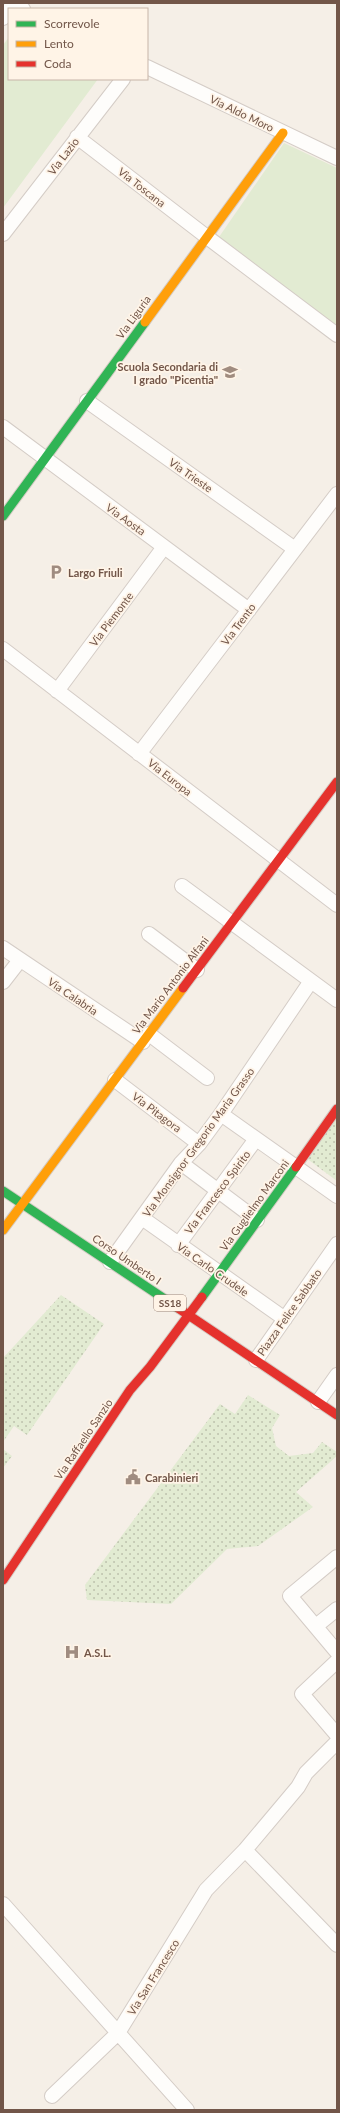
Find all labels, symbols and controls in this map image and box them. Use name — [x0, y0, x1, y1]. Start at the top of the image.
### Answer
legend — [8, 8, 148, 80]
text: Scorrevole — [44, 16, 100, 31]
text: Lento — [44, 36, 74, 51]
text: Coda — [44, 56, 71, 71]
street label: Via Aldo Moro — [208, 92, 276, 134]
street label: Via Lazio — [45, 135, 81, 177]
street label: Via Toscana — [116, 164, 168, 210]
street label: Via Liguria — [113, 293, 153, 341]
place label: Scuola Secondaria di I grado "Picentia" — [118, 360, 218, 386]
school or university icon: Scuola Secondaria di I grado "Picentia" — [221, 363, 239, 381]
street label: Via Trieste — [167, 455, 215, 495]
street label: Via Aosta — [104, 500, 148, 538]
parking icon: Largo Friuli — [47, 563, 65, 581]
place label: Largo Friuli — [68, 566, 123, 579]
street label: Via Piemonte — [86, 589, 136, 649]
street label: Via Trento — [218, 600, 258, 648]
street label: Via Europa — [145, 756, 195, 798]
street label: Via Mario Antonio Alfani — [129, 934, 211, 1036]
street label: Via Calabria — [46, 975, 100, 1017]
street label: Via Monsignor Gregorio Maria Grasso — [139, 1065, 257, 1219]
street label: Via Pitagora — [130, 1089, 184, 1135]
street label: Via Francesco Spirito — [181, 1148, 253, 1236]
street label: Via Guglielmo Marconi — [217, 1157, 292, 1253]
street label: Corso Umberto I — [90, 1231, 164, 1287]
street label: Via Carlo Crudele — [175, 1239, 252, 1299]
street label: Piazza Felice Sabbato — [254, 1266, 324, 1358]
road number: SS18 — [154, 1295, 186, 1311]
street label: Via Raffaello Sanzio — [51, 1396, 115, 1482]
public building icon: Carabinieri — [124, 1468, 142, 1486]
place label: Carabinieri — [145, 1471, 198, 1484]
hospital icon: A.S.L. — [63, 1643, 81, 1661]
place label: A.S.L. — [83, 1646, 112, 1659]
street label: Via San Francesco — [124, 1937, 182, 2017]

